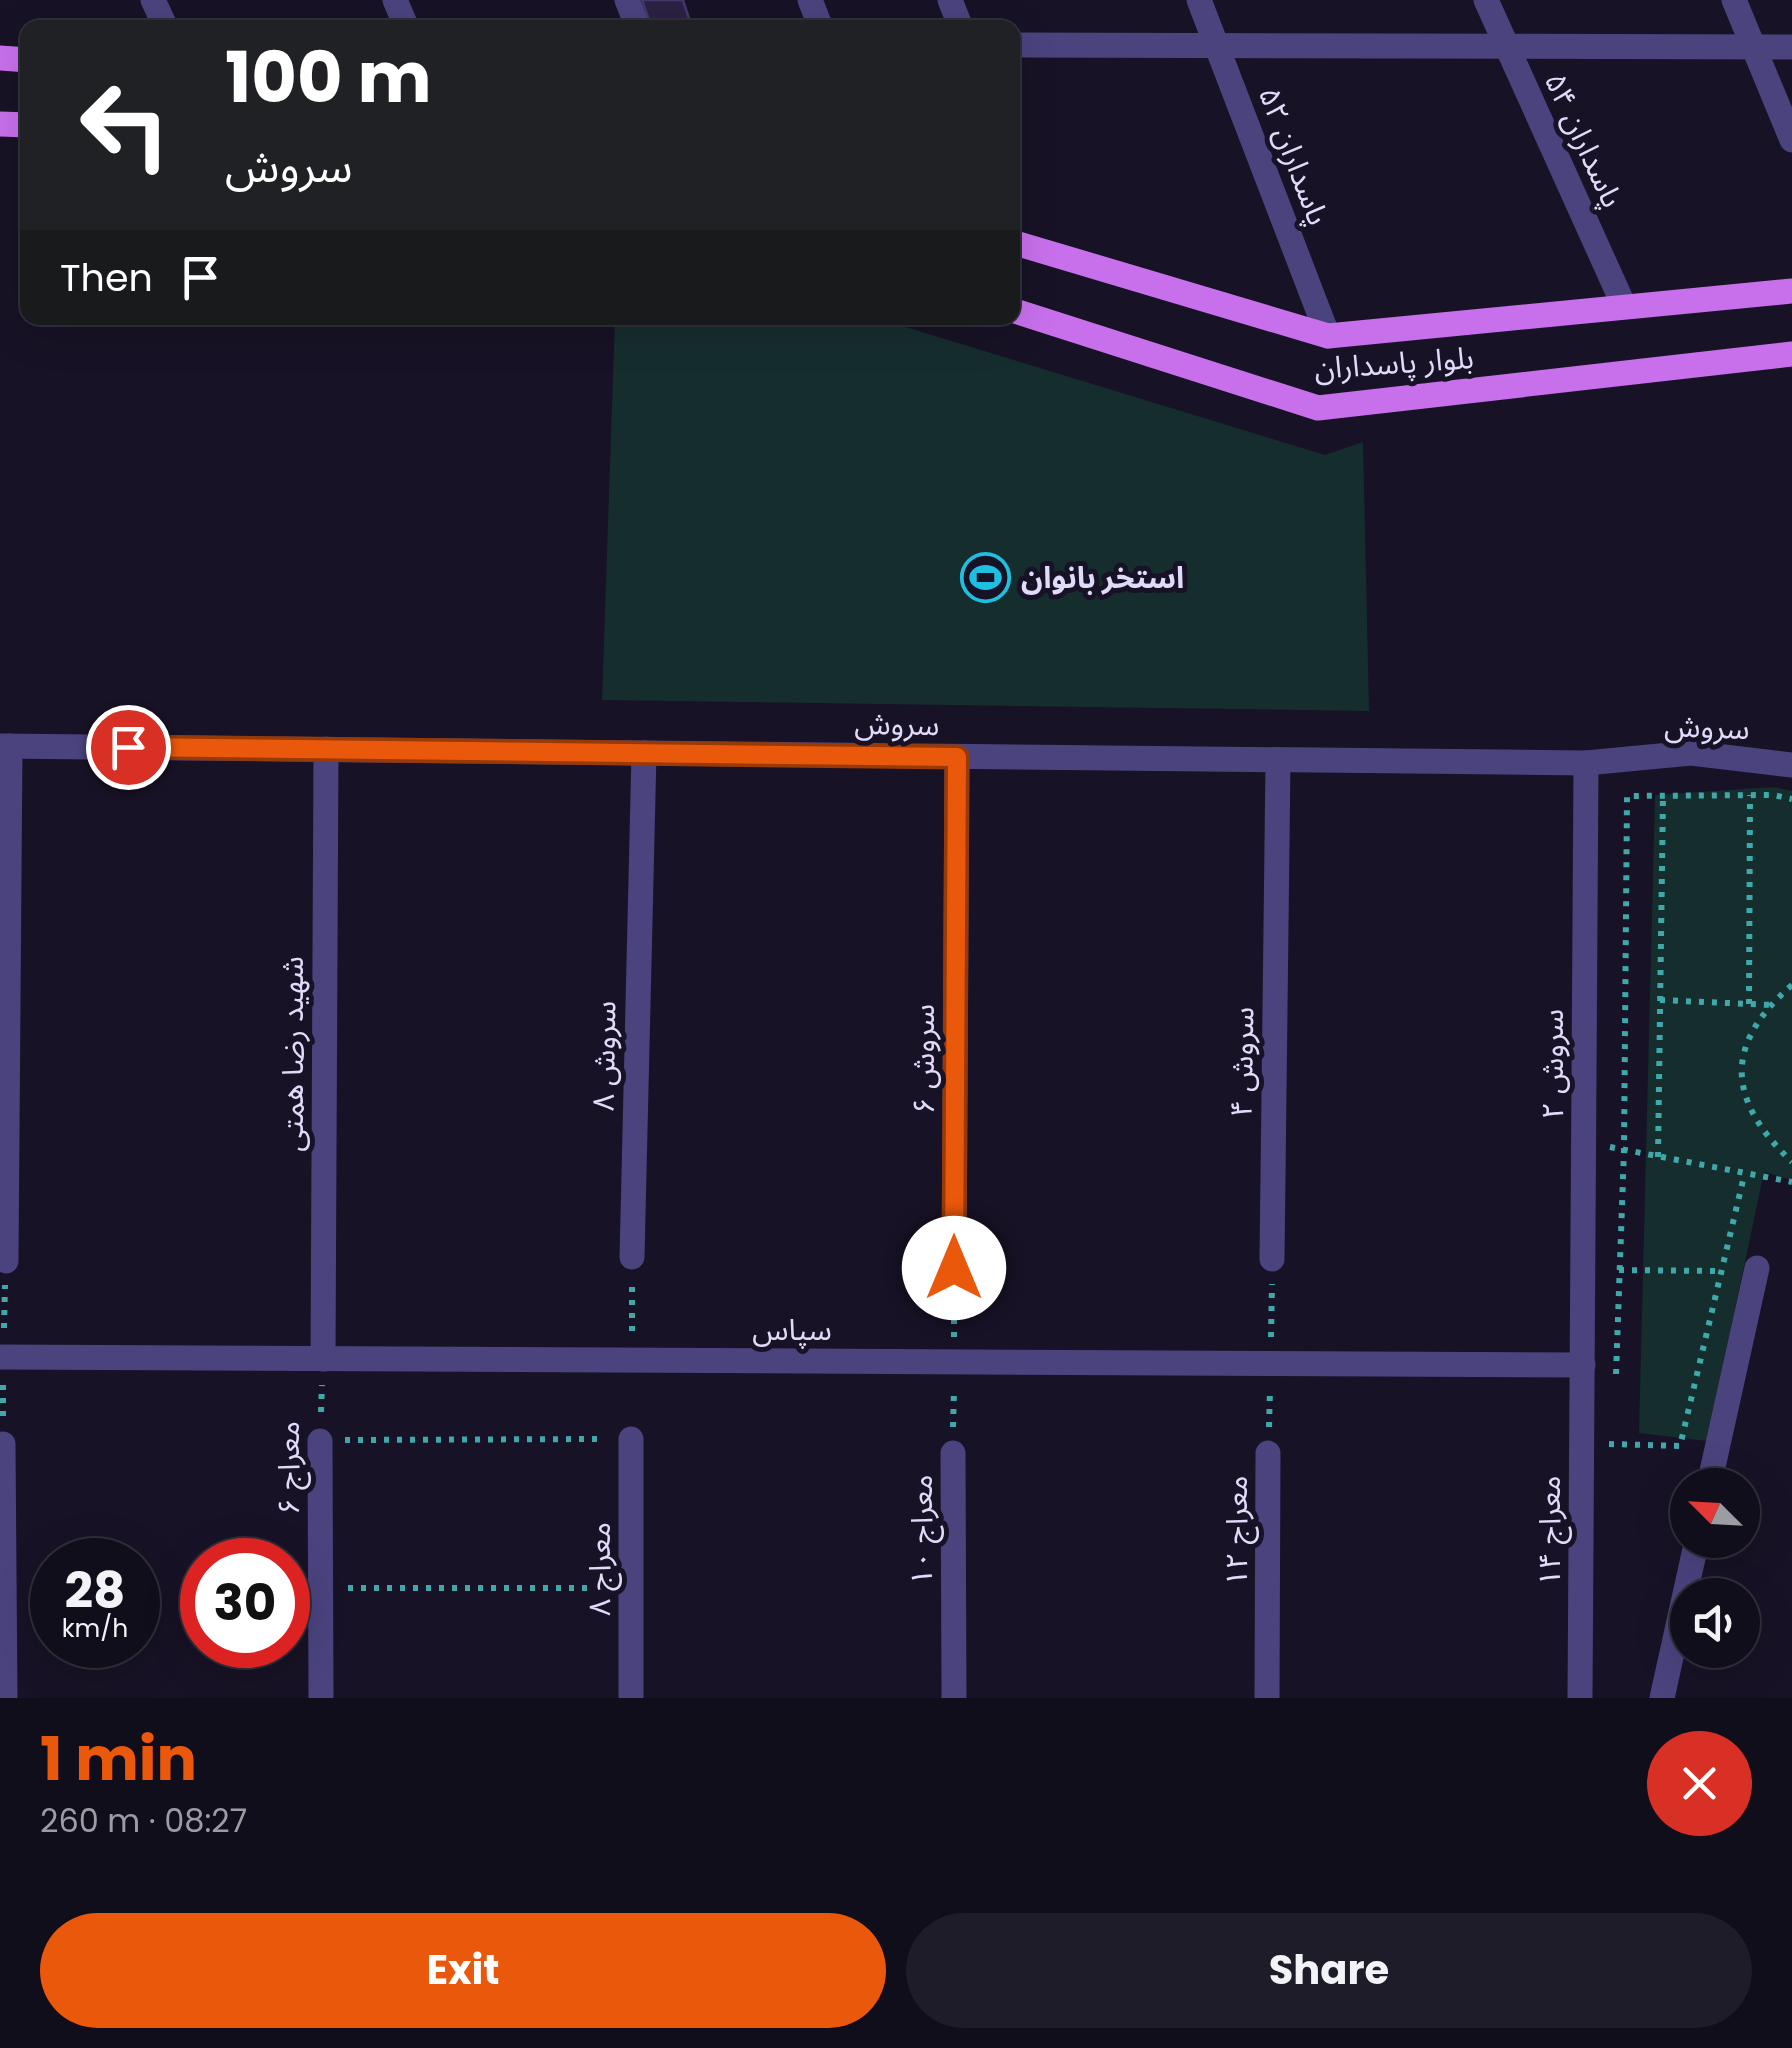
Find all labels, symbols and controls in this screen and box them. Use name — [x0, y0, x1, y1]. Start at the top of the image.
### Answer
text: 100 m — [225, 28, 432, 127]
icon: left — [60, 60, 190, 190]
street label: پاسداران ۵۴ — [1534, 65, 1634, 215]
street label: پاسداران ۵۲ — [1248, 81, 1340, 231]
text: سروش — [225, 135, 353, 198]
icon: arrive — [173, 250, 228, 305]
text: Then — [60, 251, 153, 304]
street label: بلوار پاسداران — [1313, 336, 1475, 390]
sports icon: استخر بانوان — [960, 551, 1012, 603]
place label: استخر بانوان — [1021, 556, 1184, 599]
street label: سروش — [854, 702, 940, 746]
street label: سروش — [1664, 704, 1750, 750]
pin — [86, 705, 171, 790]
icon: arrive — [101, 720, 156, 775]
street label: شهید رضا همتی — [271, 956, 314, 1152]
street label: سروش ۸ — [582, 1001, 626, 1111]
street label: سروش ۶ — [902, 1004, 945, 1114]
street label: سروش ۴ — [1220, 1007, 1264, 1117]
street label: سروش ۲ — [1531, 1009, 1574, 1119]
position arrow — [902, 1216, 1006, 1320]
street label: سپاس — [752, 1308, 832, 1351]
street label: معراج ۶ — [267, 1421, 311, 1515]
north arrow — [1670, 1468, 1760, 1558]
map controls — [1670, 1468, 1760, 1668]
street label: معراج ۱۰ — [900, 1474, 944, 1586]
street label: معراج ۱۲ — [1215, 1475, 1259, 1587]
street label: معراج ۱۴ — [1528, 1475, 1572, 1587]
street label: معراج ۸ — [578, 1522, 622, 1616]
speed limit sign: 30 — [180, 1538, 310, 1668]
text: 28 — [65, 1555, 125, 1626]
button: sound — [1670, 1578, 1760, 1668]
text: km/h — [62, 1611, 128, 1646]
text: 1 min — [40, 1717, 197, 1801]
button: close — [1647, 1731, 1752, 1836]
text: 260 m · 08:27 — [40, 1798, 247, 1843]
button: Exit — [40, 1913, 886, 2028]
button: Share — [906, 1913, 1752, 2028]

